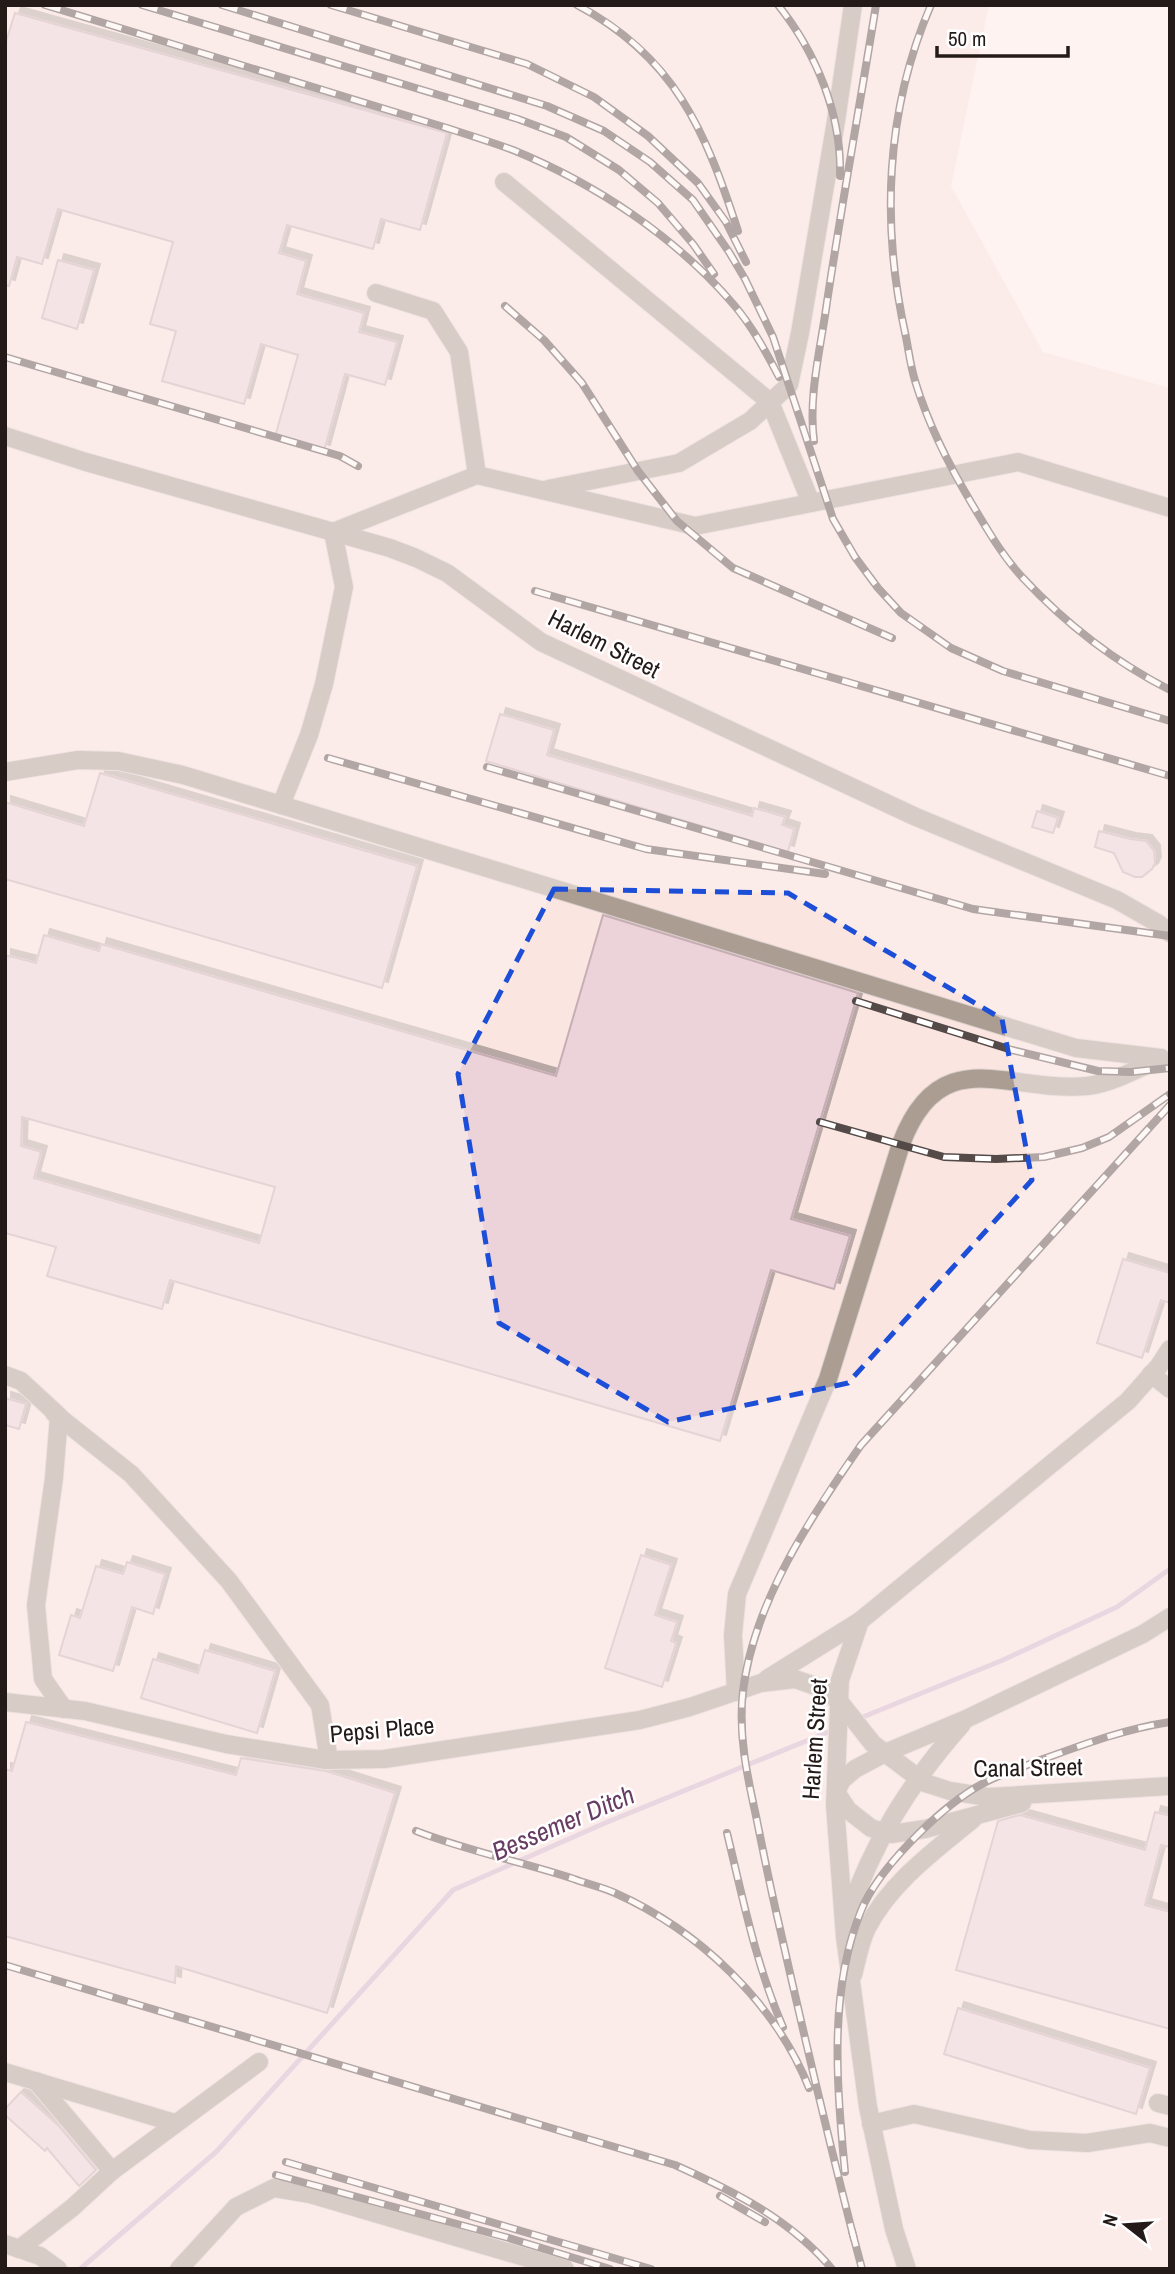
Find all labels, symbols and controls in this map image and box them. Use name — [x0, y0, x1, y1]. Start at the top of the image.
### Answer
scale bar — [937, 14, 1068, 58]
text: 50 m — [948, 24, 986, 53]
street label: Harlem Street — [543, 601, 666, 685]
street label: Harlem Street — [794, 1677, 834, 1801]
street label: Pepsi Place — [328, 1708, 436, 1750]
street label: Canal Street — [973, 1750, 1083, 1784]
water label: Bessemer Ditch — [486, 1777, 639, 1868]
north arrow — [1091, 2190, 1161, 2260]
text: N — [1096, 2211, 1124, 2229]

